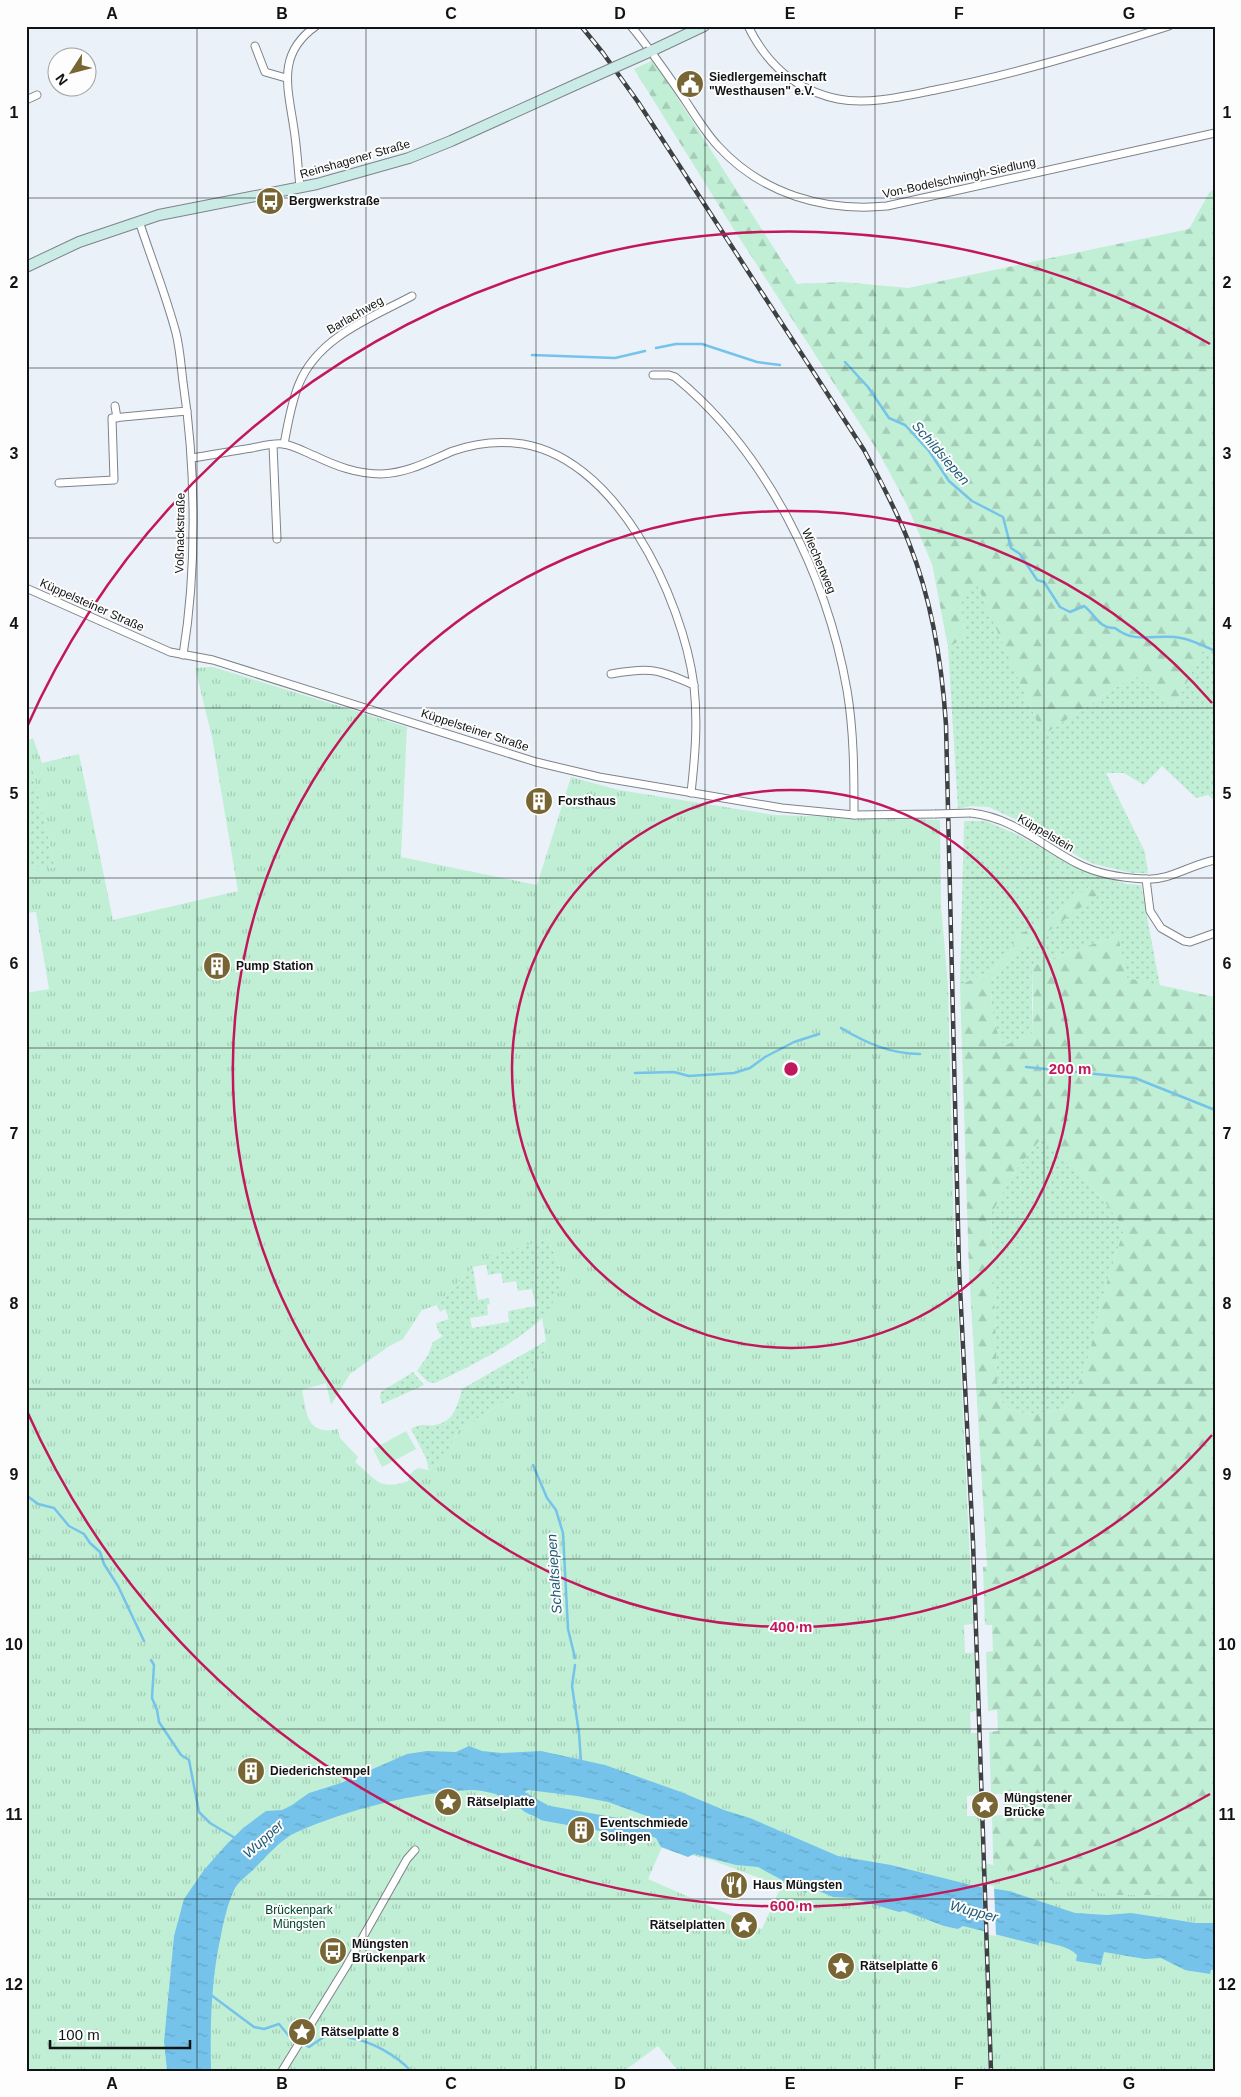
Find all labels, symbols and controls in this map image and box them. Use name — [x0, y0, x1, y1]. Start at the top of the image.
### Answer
text: A — [106, 5, 118, 22]
text: B — [276, 5, 288, 22]
text: C — [445, 5, 457, 22]
text: D — [614, 5, 626, 22]
text: E — [785, 5, 796, 22]
text: F — [954, 5, 964, 22]
text: G — [1123, 5, 1135, 22]
north arrow — [48, 48, 98, 98]
public building icon: Siedlergemeinschaft "Westhausen" e.V. — [675, 69, 705, 99]
place label: Siedlergemeinschaft "Westhausen" e.V. — [709, 70, 826, 98]
text: N — [52, 71, 71, 88]
text: 1 — [10, 104, 19, 121]
text: 1 — [1223, 104, 1232, 121]
street label: Reinshagener Straße — [298, 136, 412, 181]
street label: Von-Bodelschwingh-Siedlung — [881, 155, 1037, 201]
bus stop icon: Bergwerkstraße — [255, 186, 285, 216]
place label: Bergwerkstraße — [289, 194, 380, 208]
text: 2 — [10, 274, 19, 291]
text: 2 — [1223, 274, 1232, 291]
street label: Barlachweg — [324, 293, 386, 337]
water label: Schildsiepen — [909, 418, 973, 488]
text: 3 — [10, 445, 19, 462]
text: 3 — [1223, 445, 1232, 462]
street label: Voßnackstraße — [172, 492, 188, 573]
street label: Wiechertweg — [799, 526, 839, 596]
street label: Küppelsteiner Straße — [38, 576, 147, 634]
text: 4 — [10, 615, 19, 632]
text: 4 — [1223, 615, 1232, 632]
street label: Küppelsteiner Straße — [419, 706, 531, 754]
text: 5 — [10, 785, 19, 802]
text: 5 — [1223, 785, 1232, 802]
building icon: Forsthaus — [524, 786, 554, 816]
place label: Forsthaus — [558, 794, 616, 808]
street label: Küppelstein — [1015, 811, 1077, 855]
building icon: Pump Station — [202, 951, 232, 981]
text: 6 — [10, 955, 19, 972]
text: 6 — [1223, 955, 1232, 972]
place label: Pump Station — [236, 959, 313, 973]
centre of rings — [782, 1060, 800, 1078]
text: 200 m — [1049, 1060, 1091, 1077]
text: 7 — [10, 1125, 19, 1142]
text: 7 — [1223, 1125, 1232, 1142]
text: 8 — [10, 1295, 19, 1312]
text: 8 — [1223, 1295, 1232, 1312]
text: 9 — [10, 1466, 19, 1483]
text: 9 — [1223, 1466, 1232, 1483]
water label: Schaltsiepen — [543, 1533, 565, 1615]
text: 400 m — [770, 1618, 812, 1635]
text: 10 — [5, 1636, 23, 1653]
text: 10 — [1218, 1636, 1236, 1653]
building icon: Diederichstempel — [236, 1756, 266, 1786]
place label: Diederichstempel — [270, 1764, 370, 1778]
place icon: Rätselplatte — [433, 1787, 463, 1817]
place icon: Müngstener Brücke — [970, 1790, 1000, 1820]
place label: Müngstener Brücke — [1004, 1791, 1072, 1819]
place label: Rätselplatte — [467, 1795, 535, 1809]
text: 11 — [6, 1806, 23, 1823]
text: 11 — [1219, 1806, 1236, 1823]
building icon: Eventschmiede Solingen — [566, 1815, 596, 1845]
water label: Wupper — [239, 1816, 288, 1861]
place label: Eventschmiede Solingen — [600, 1816, 688, 1844]
restaurant icon: Haus Müngsten — [719, 1870, 749, 1900]
place label: Haus Müngsten — [753, 1878, 842, 1892]
text: 600 m — [770, 1897, 812, 1914]
water label: Wupper — [948, 1897, 1001, 1925]
park label: Brückenpark Müngsten — [265, 1903, 334, 1931]
place icon: Rätselplatten — [729, 1910, 759, 1940]
place label: Rätselplatten — [650, 1918, 725, 1932]
bus stop icon: Müngsten Brückenpark — [318, 1936, 348, 1966]
place label: Müngsten Brückenpark — [352, 1937, 426, 1965]
place icon: Rätselplatte 6 — [826, 1951, 856, 1981]
place label: Rätselplatte 6 — [860, 1959, 938, 1973]
text: 12 — [5, 1976, 23, 1993]
text: 12 — [1218, 1976, 1236, 1993]
scale bar — [50, 2017, 190, 2049]
place icon: Rätselplatte 8 — [287, 2017, 317, 2047]
place label: Rätselplatte 8 — [321, 2025, 399, 2039]
text: 100 m — [58, 2026, 100, 2043]
text: A — [106, 2075, 118, 2092]
text: B — [276, 2075, 288, 2092]
text: C — [445, 2075, 457, 2092]
text: D — [614, 2075, 626, 2092]
text: E — [785, 2075, 796, 2092]
text: F — [954, 2075, 964, 2092]
text: G — [1123, 2075, 1135, 2092]

